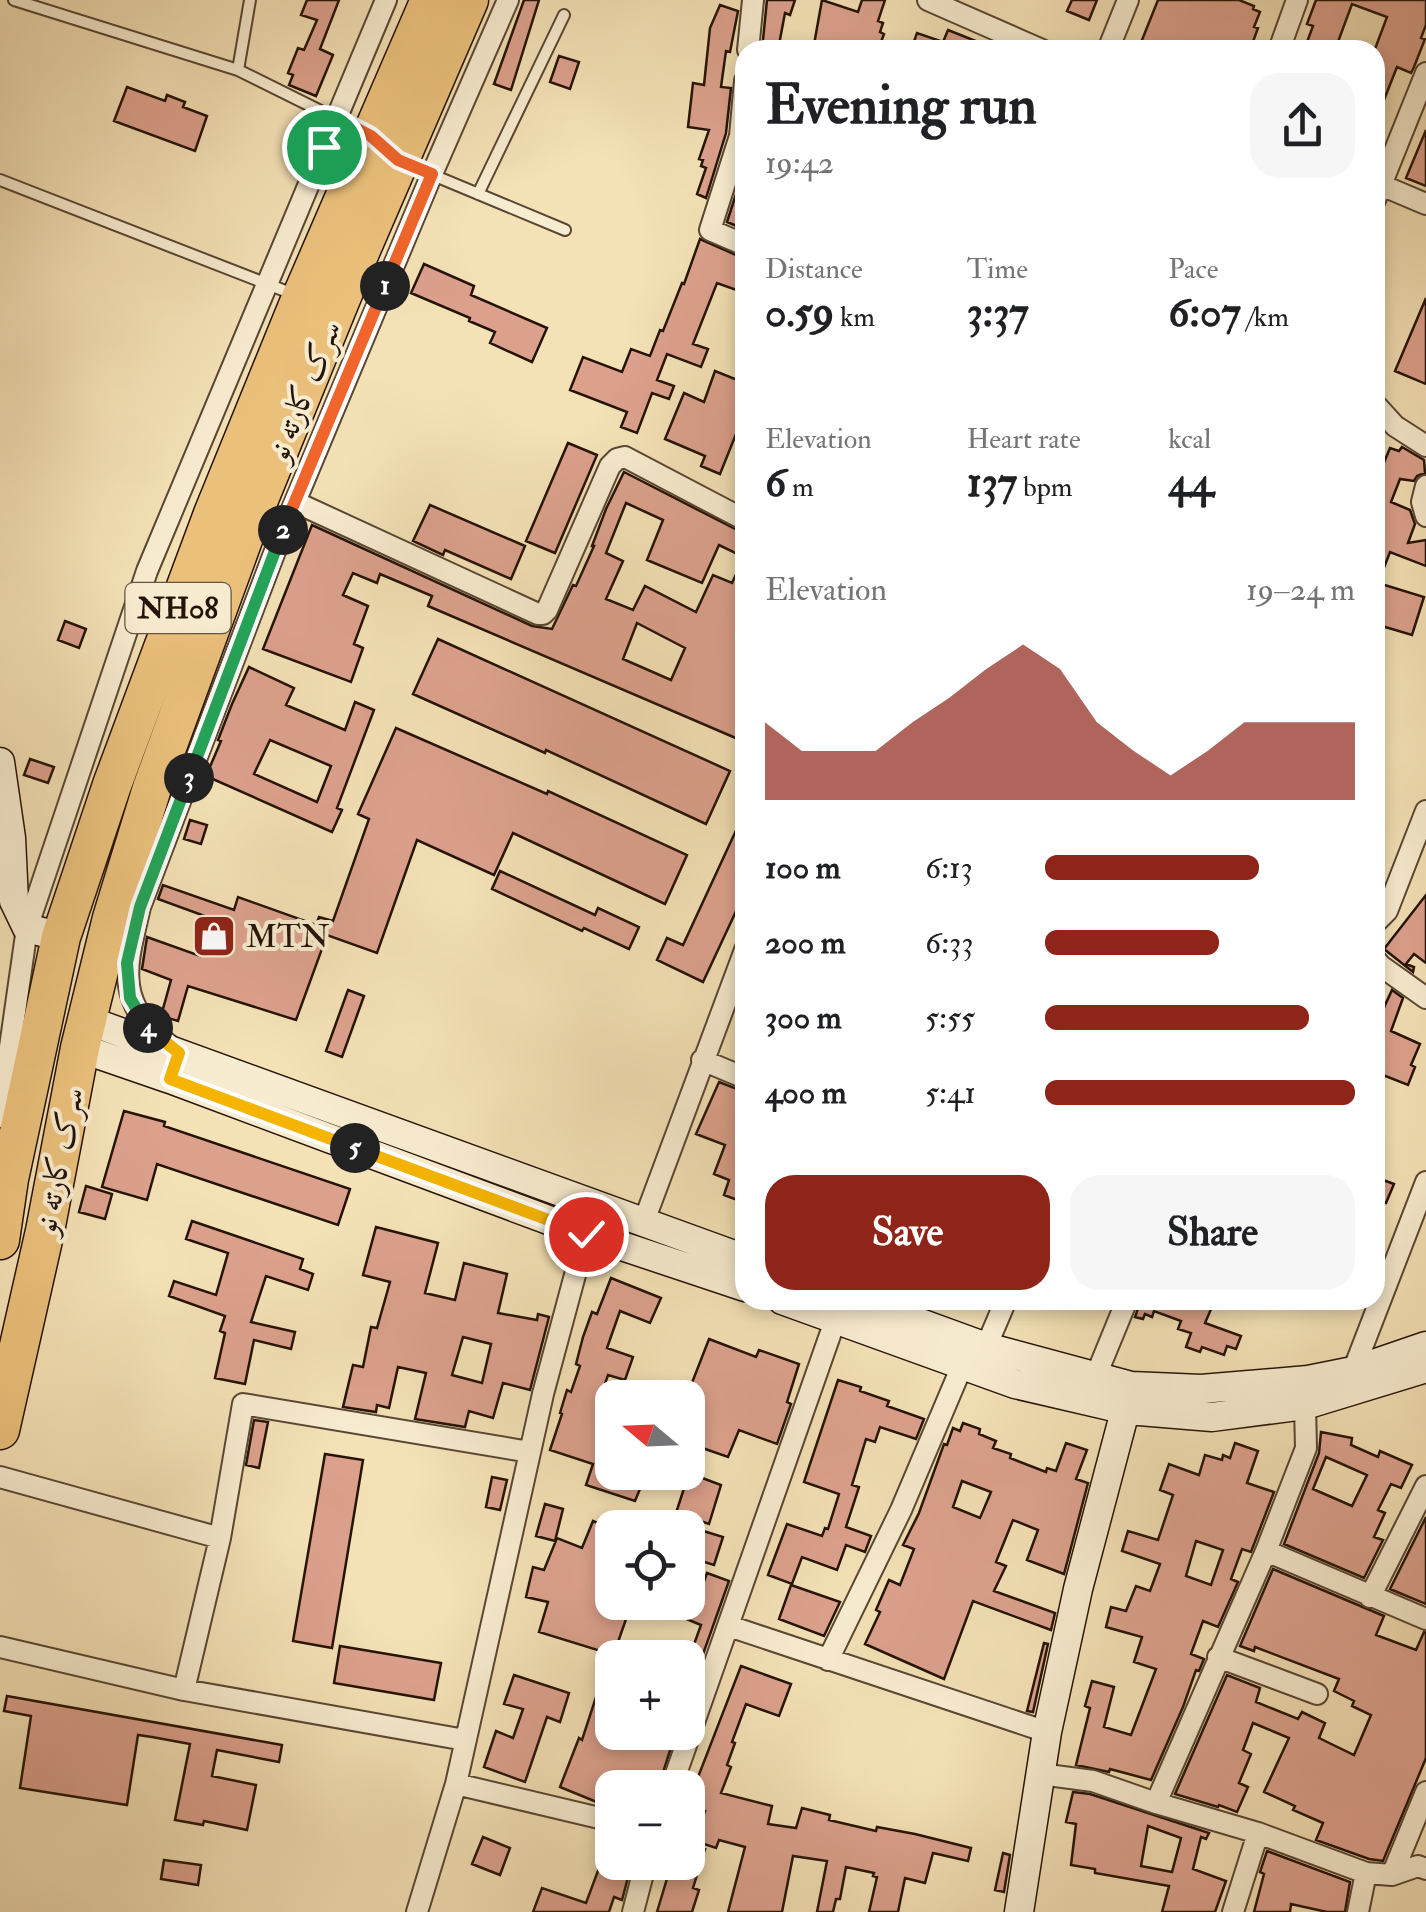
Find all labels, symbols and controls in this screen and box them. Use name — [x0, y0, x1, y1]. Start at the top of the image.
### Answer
text: Evening run — [765, 71, 1037, 140]
button: share — [1250, 73, 1355, 178]
pin — [282, 105, 367, 190]
icon: arrive — [297, 120, 352, 175]
text: 19:42 — [765, 143, 834, 183]
text: Distance — [765, 252, 863, 287]
text: Time — [967, 252, 1028, 287]
text: Pace — [1168, 252, 1219, 287]
pin: 1 — [360, 261, 410, 311]
text: 1 — [380, 268, 390, 303]
text: 0.59 — [765, 287, 834, 339]
text: 3:37 — [967, 287, 1029, 339]
text: 6:07 — [1168, 287, 1241, 339]
text: km — [834, 300, 875, 335]
text: /km — [1241, 300, 1289, 335]
street label: سرک کارته نو — [256, 315, 350, 471]
text: Elevation — [765, 422, 872, 457]
text: Heart rate — [967, 422, 1081, 457]
text: kcal — [1168, 422, 1211, 457]
text: 6 — [765, 457, 786, 509]
text: 137 — [967, 457, 1017, 509]
text: 44 — [1168, 457, 1214, 509]
text: m — [786, 470, 814, 505]
text: bpm — [1017, 470, 1073, 505]
pin: 2 — [258, 505, 308, 555]
text: 2 — [276, 512, 290, 547]
text: Elevation — [765, 570, 887, 610]
text: 19–24 m — [1246, 570, 1355, 610]
road number: NH08 — [126, 583, 230, 633]
pin: 3 — [164, 753, 214, 803]
text: 3 — [184, 760, 194, 795]
text: 100 m — [765, 848, 841, 888]
text: 6:13 — [925, 848, 973, 888]
shop icon: MTN — [191, 913, 237, 959]
place label: MTN — [246, 917, 330, 957]
text: 200 m — [765, 923, 846, 963]
text: 6:33 — [925, 923, 974, 963]
text: 300 m — [765, 998, 842, 1038]
text: 5:55 — [925, 998, 975, 1038]
pin: 4 — [123, 1003, 173, 1053]
text: 4 — [140, 1010, 156, 1045]
text: 400 m — [765, 1073, 847, 1113]
text: 5:41 — [925, 1073, 976, 1113]
street label: سرک کارته نو — [25, 1084, 93, 1241]
pin: 5 — [330, 1123, 380, 1173]
text: 5 — [349, 1130, 361, 1165]
button: Save — [765, 1175, 1050, 1290]
button: Share — [1070, 1175, 1355, 1290]
pin — [544, 1192, 629, 1277]
icon: check — [559, 1207, 614, 1262]
north arrow — [595, 1380, 705, 1490]
map controls — [595, 1380, 705, 1880]
button: locate — [595, 1510, 705, 1620]
button: + — [595, 1640, 705, 1750]
button: − — [595, 1770, 705, 1880]

